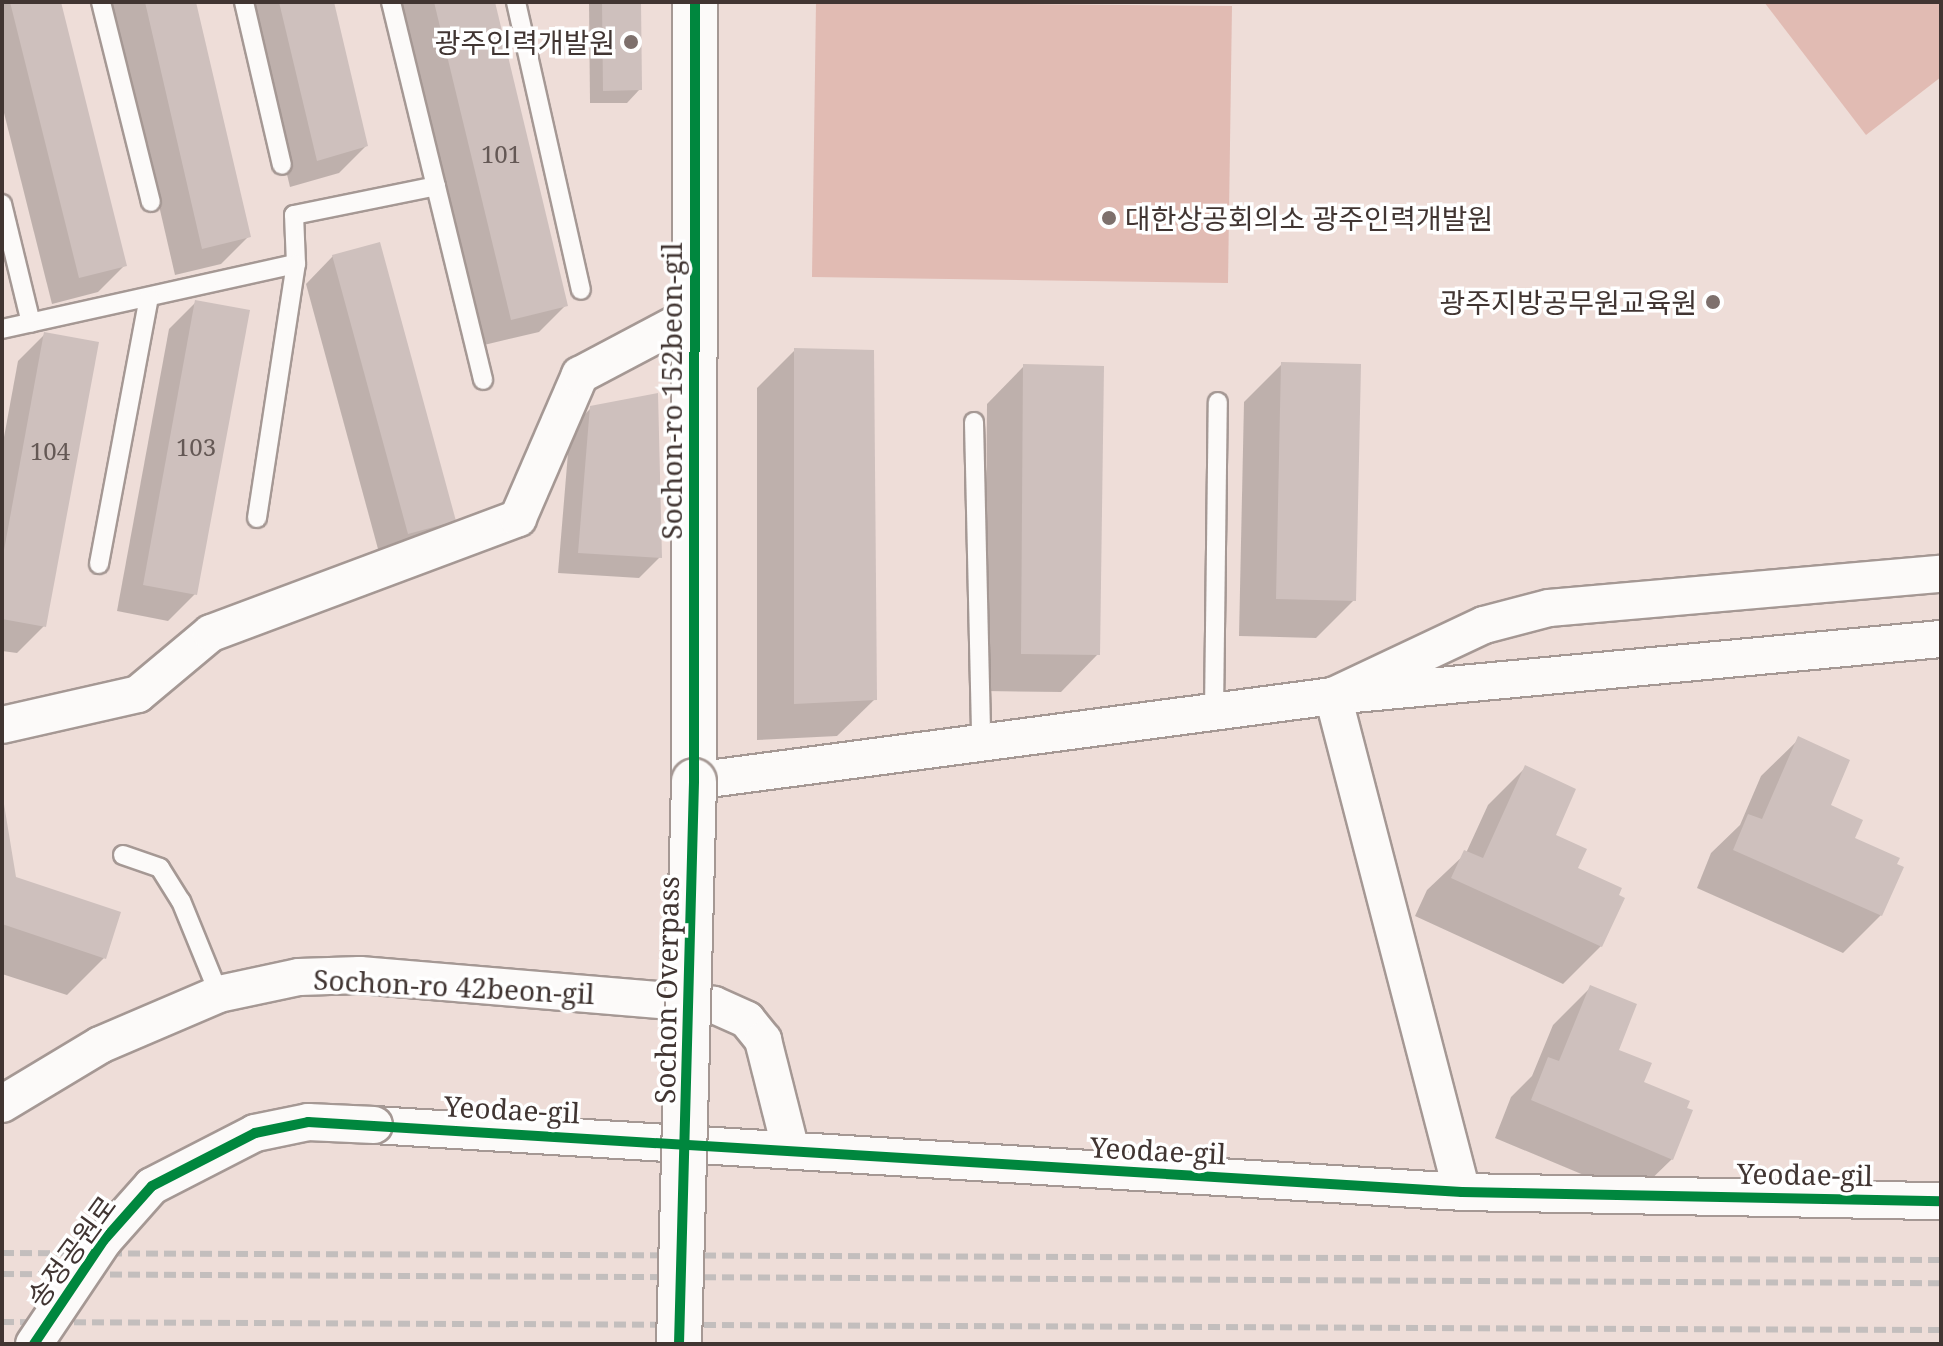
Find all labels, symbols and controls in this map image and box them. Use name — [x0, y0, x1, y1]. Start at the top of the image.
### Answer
place label: 광주인력개발원 — [435, 25, 615, 59]
marker: 광주인력개발원 — [622, 33, 640, 51]
house number: 101 — [481, 140, 521, 168]
place label: 대한상공회의소 광주인력개발원 — [1125, 201, 1493, 235]
marker: 대한상공회의소 광주인력개발원 — [1100, 209, 1118, 227]
street label: Sochon-ro 152beon-gil — [654, 242, 688, 540]
place label: 광주지방공무원교육원 — [1439, 285, 1697, 319]
marker: 광주지방공무원교육원 — [1704, 293, 1722, 311]
house number: 103 — [176, 433, 216, 461]
house number: 104 — [30, 437, 70, 465]
street label: Sochon Overpass — [647, 876, 685, 1104]
street label: Sochon-ro 42beon-gil — [313, 962, 595, 1010]
street label: Yeodae-gil — [443, 1089, 581, 1129]
street label: Yeodae-gil — [1089, 1130, 1227, 1170]
street label: Yeodae-gil — [1737, 1156, 1873, 1192]
street label: 송정공원로 — [20, 1189, 122, 1313]

